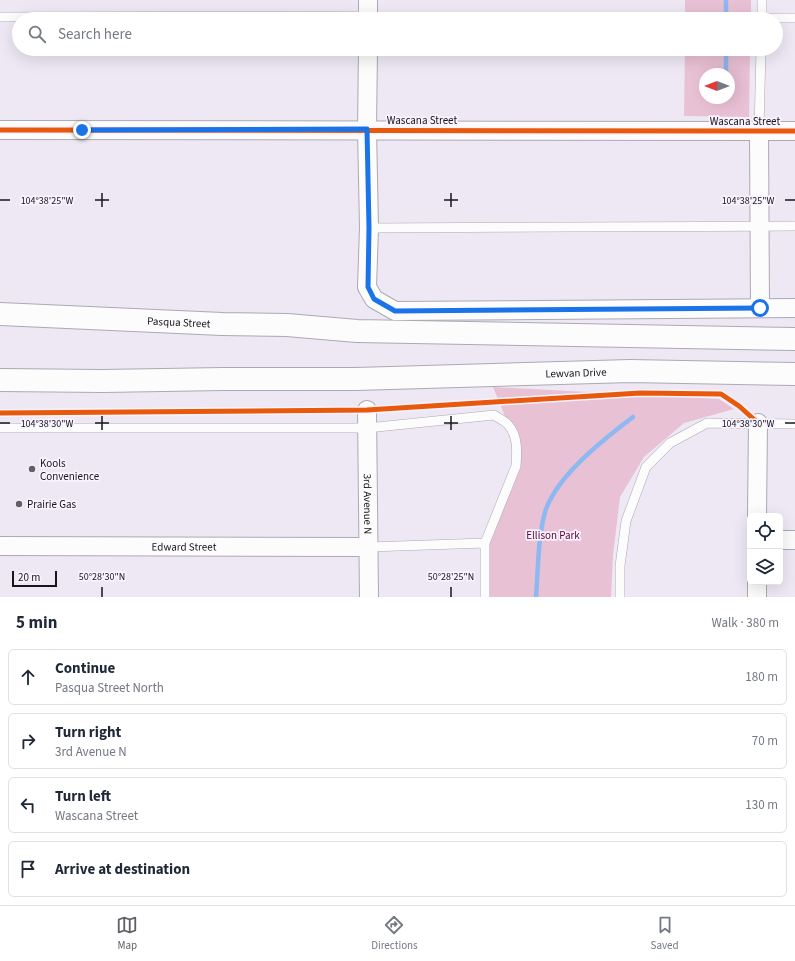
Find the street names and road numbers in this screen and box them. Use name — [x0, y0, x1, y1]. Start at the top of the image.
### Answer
street label: Wascana Street — [387, 113, 457, 128]
street label: Wascana Street — [710, 114, 780, 129]
street label: Pasqua Street — [147, 314, 211, 331]
street label: Lewvan Drive — [545, 365, 607, 381]
street label: 3rd Avenue N — [360, 474, 375, 534]
street label: Edward Street — [152, 539, 217, 555]

